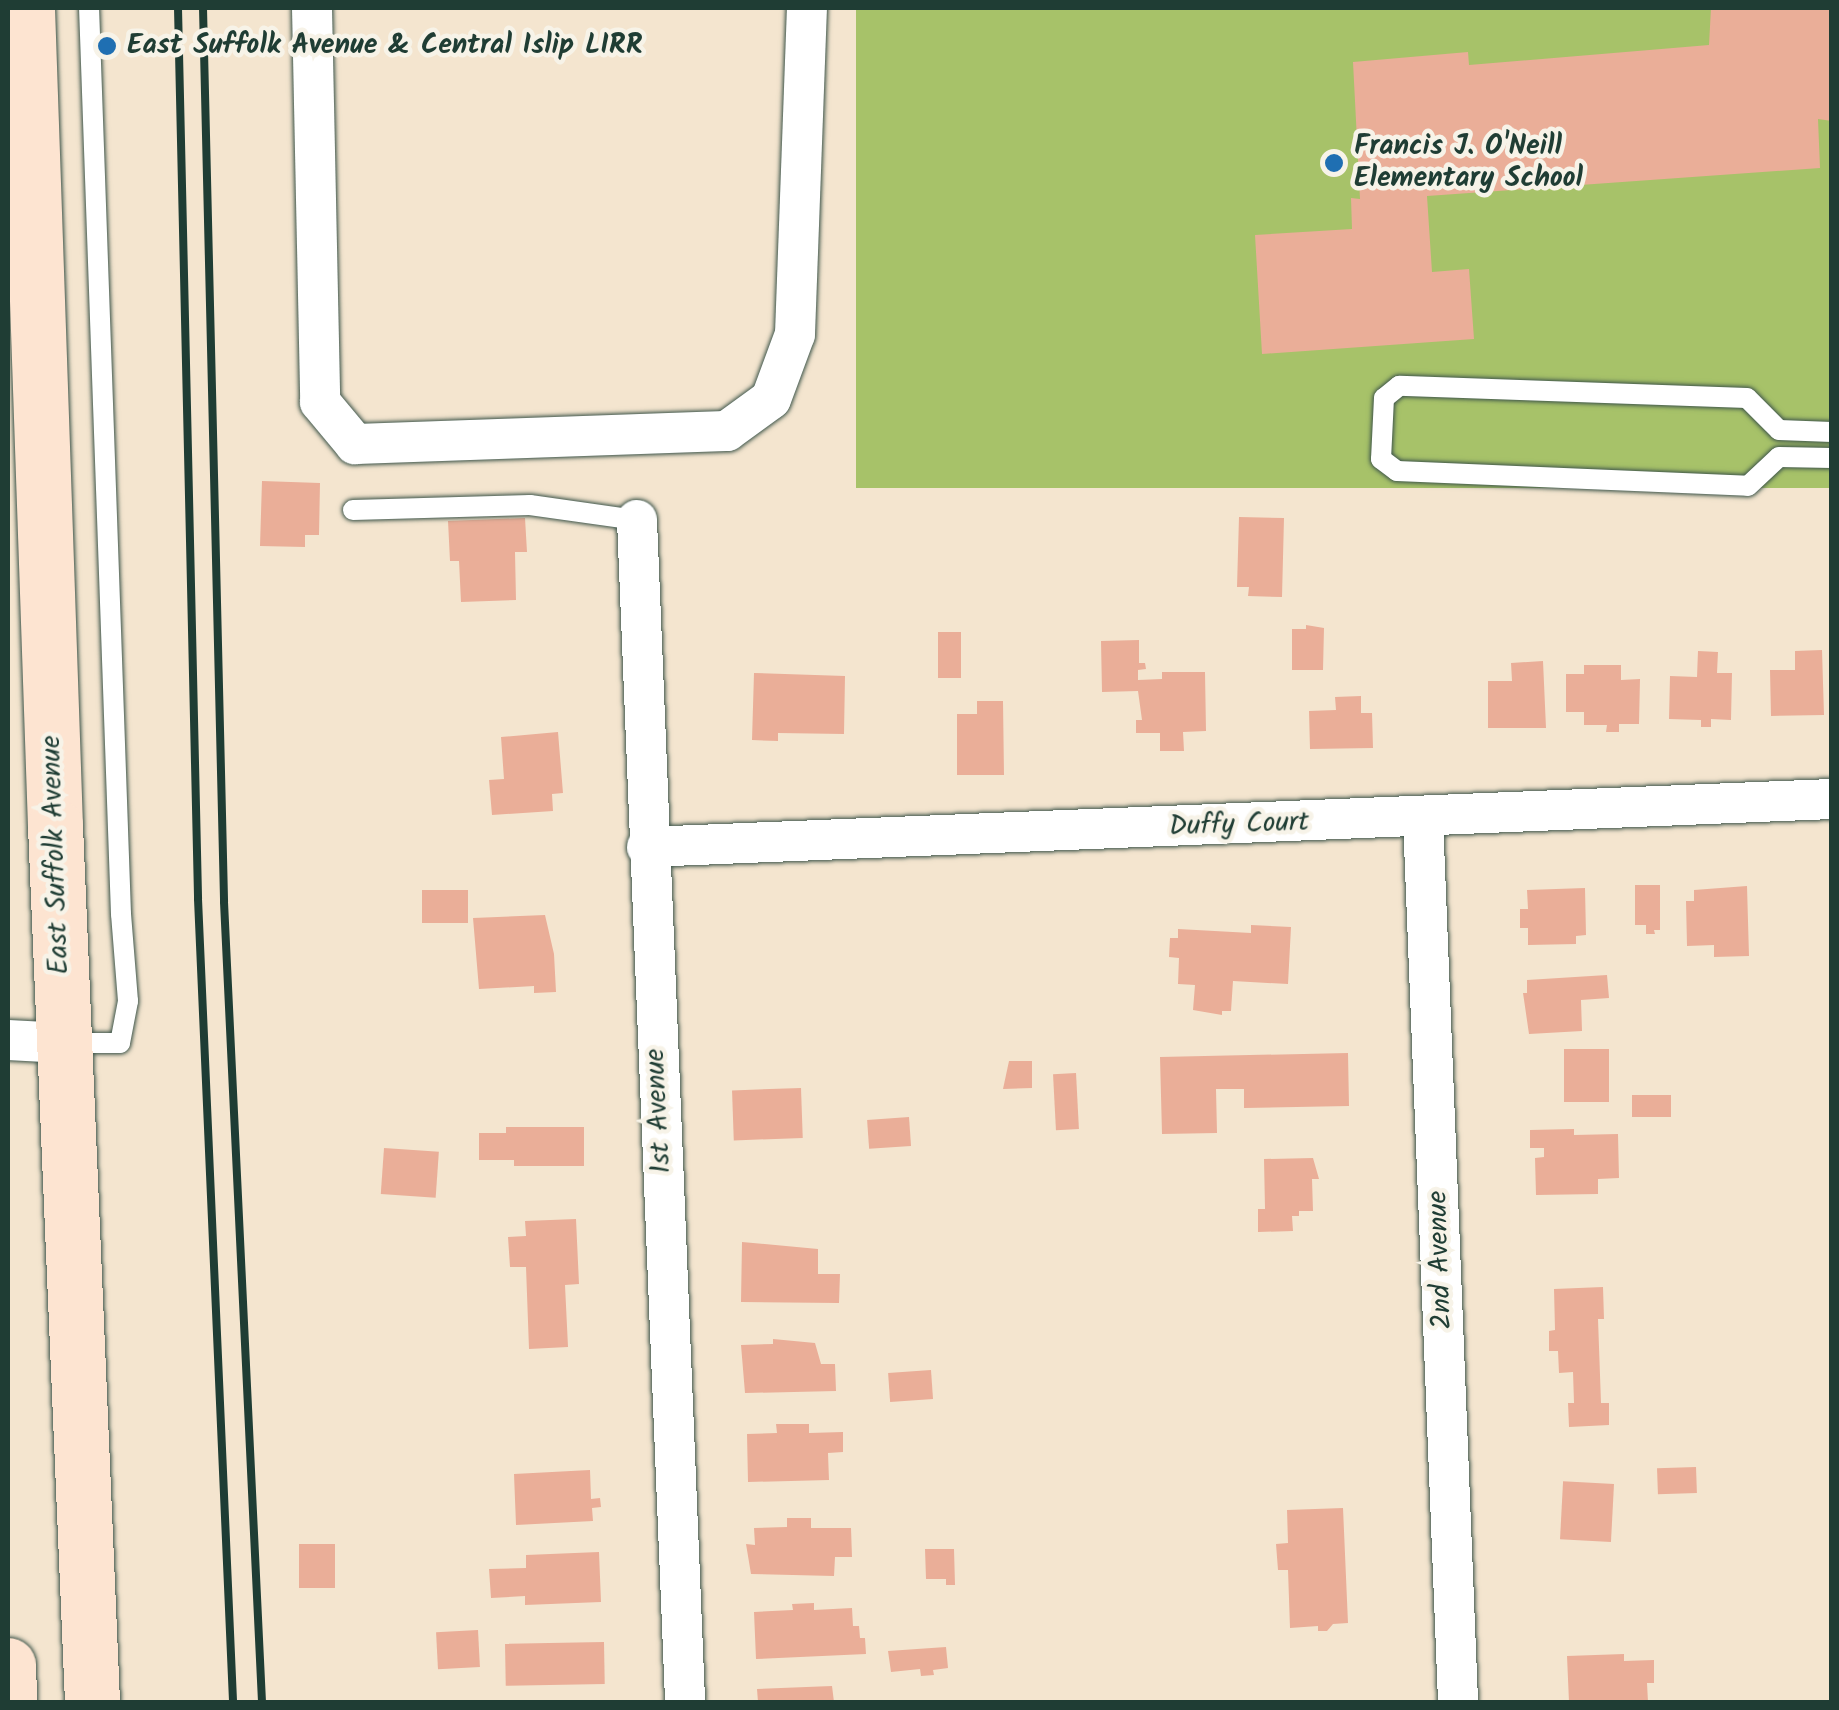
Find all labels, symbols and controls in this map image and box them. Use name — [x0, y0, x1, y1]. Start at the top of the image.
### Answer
place label: East Suffolk Avenue & Central Islip LIRR — [127, 29, 643, 63]
marker: East Suffolk Avenue & Central Islip LIRR — [96, 35, 118, 57]
place label: Francis J. O'Neill Elementary School — [1354, 130, 1583, 196]
marker: Francis J. O'Neill Elementary School — [1323, 152, 1345, 174]
street label: East Suffolk Avenue — [35, 735, 77, 975]
street label: Duffy Court — [1168, 806, 1310, 844]
street label: 1st Avenue — [639, 1048, 679, 1174]
street label: 2nd Avenue — [1422, 1190, 1460, 1330]

